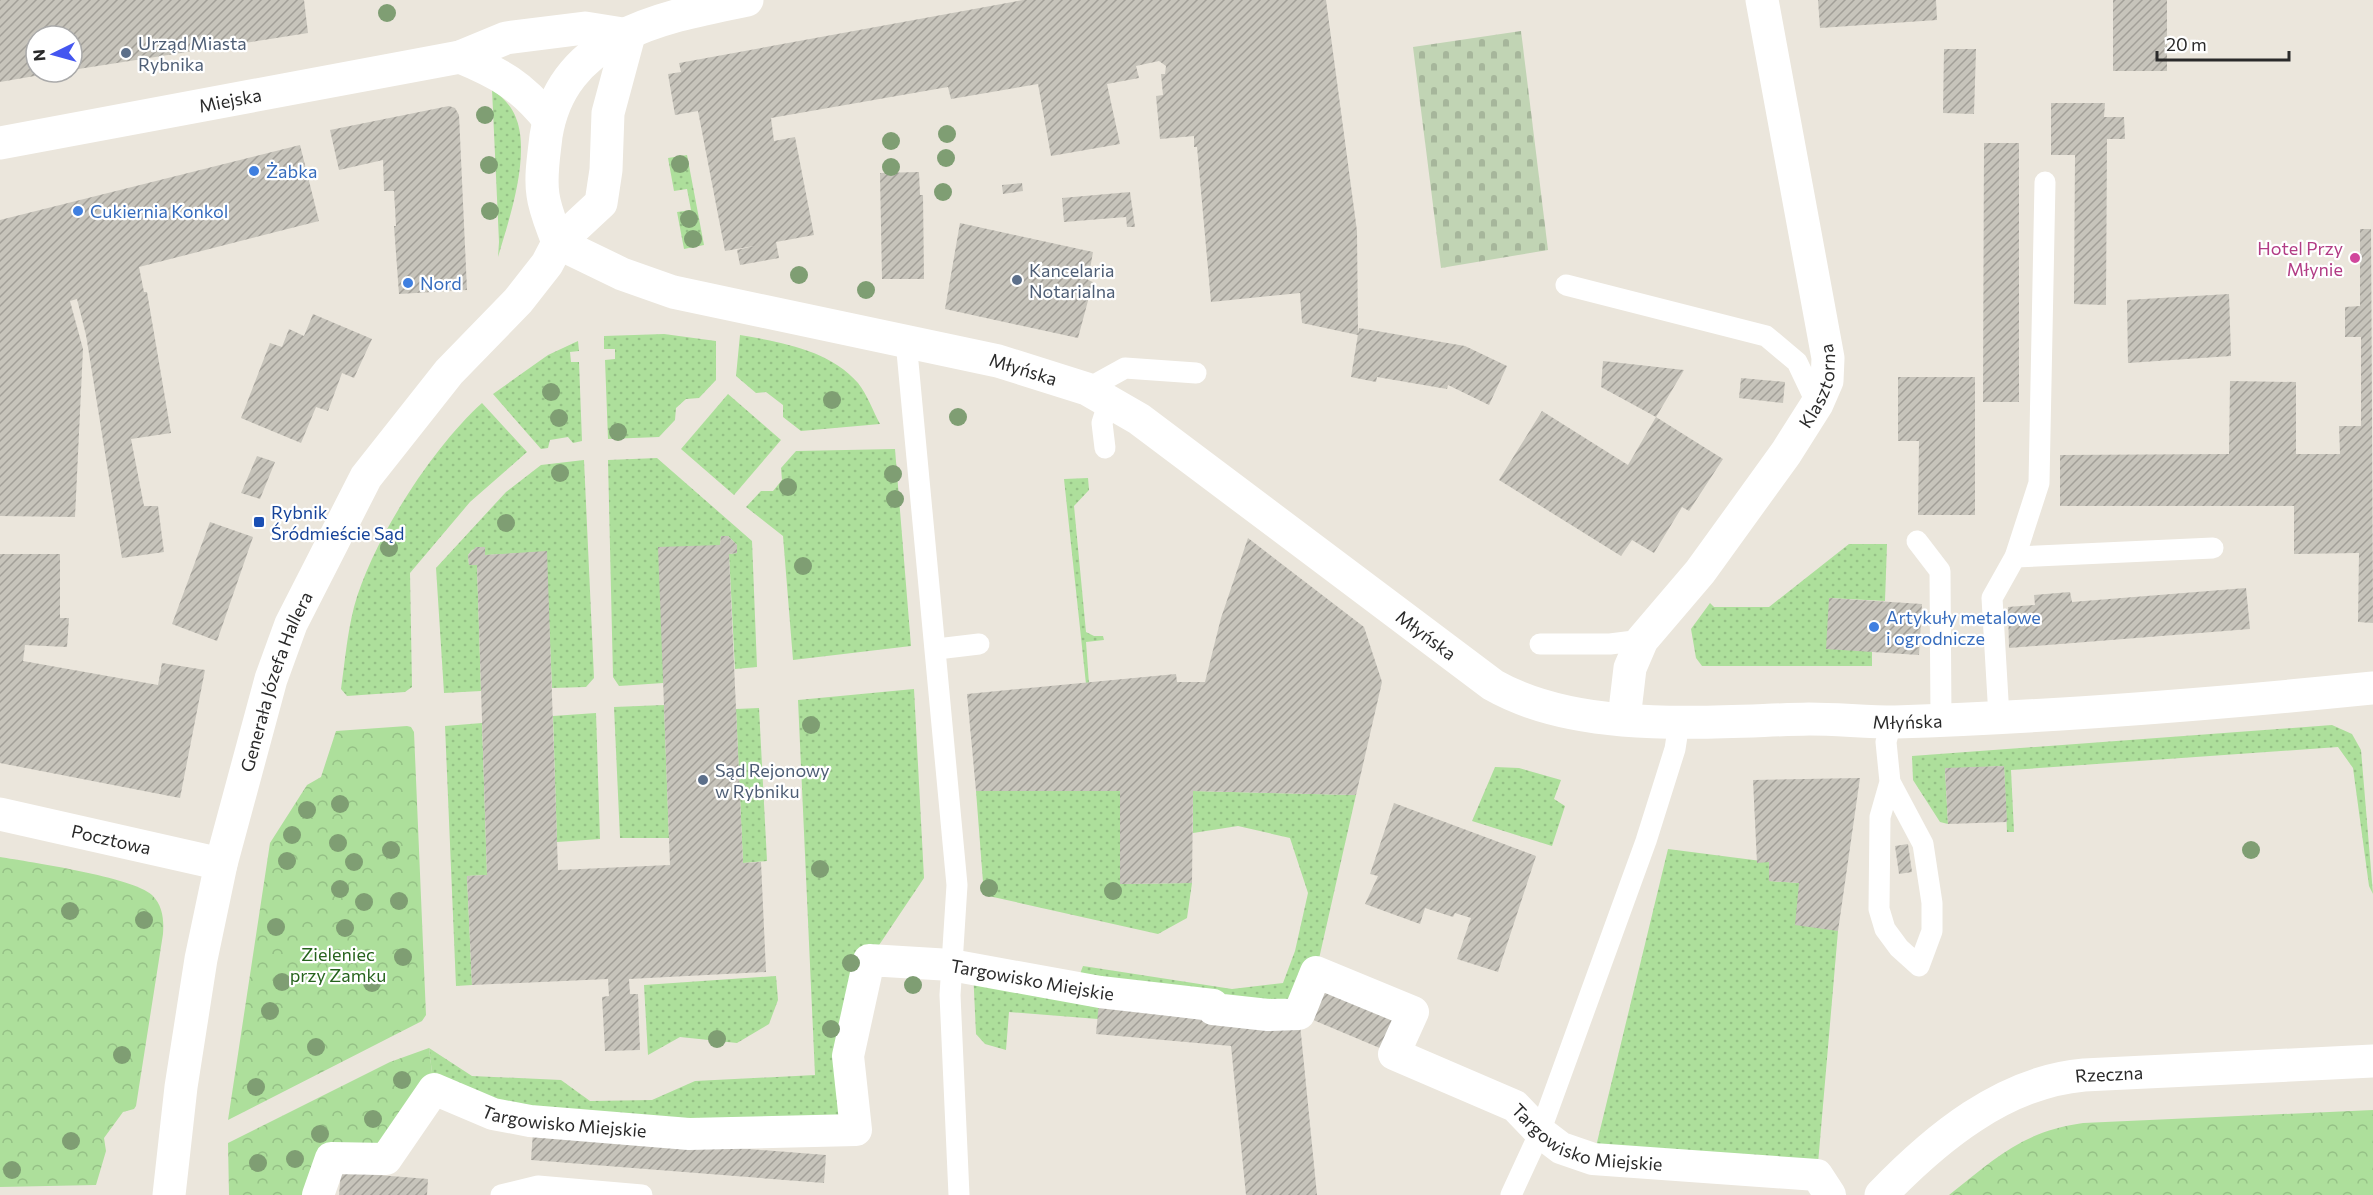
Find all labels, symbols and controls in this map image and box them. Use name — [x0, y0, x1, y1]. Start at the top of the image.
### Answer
north arrow — [24, 24, 84, 84]
scale bar — [2157, 24, 2289, 62]
place label: Urząd Miasta Rybnika — [138, 32, 247, 75]
text: 20 m — [2166, 33, 2207, 55]
marker: Urząd Miasta Rybnika — [119, 46, 133, 60]
text: N — [29, 49, 49, 62]
street label: Miejska — [197, 83, 263, 117]
place label: Żabka — [266, 160, 317, 182]
marker: Żabka — [247, 164, 261, 178]
place label: Cukiernia Konkol — [90, 200, 228, 222]
marker: Cukiernia Konkol — [71, 204, 85, 218]
place label: Hotel Przy Młynie — [2257, 237, 2343, 280]
marker: Hotel Przy Młynie — [2348, 251, 2362, 265]
place label: Kancelaria Notarialna — [1029, 259, 1116, 302]
place label: Nord — [420, 272, 462, 294]
marker: Kancelaria Notarialna — [1010, 273, 1024, 287]
marker: Nord — [401, 276, 415, 290]
street label: Klasztorna — [1794, 342, 1839, 432]
street label: Młyńska — [987, 348, 1060, 390]
place label: Rybnik Śródmieście Sąd — [271, 501, 404, 544]
marker: Rybnik Śródmieście Sąd — [252, 515, 266, 529]
street label: Generała Józefa Hallera — [235, 588, 317, 774]
street label: Młyńska — [1392, 605, 1461, 665]
place label: Artykuły metalowe i ogrodnicze — [1886, 606, 2041, 649]
marker: Artykuły metalowe i ogrodnicze — [1867, 620, 1881, 634]
street label: Młyńska — [1872, 709, 1943, 733]
place label: Sąd Rejonowy w Rybniku — [715, 759, 830, 802]
marker: Sąd Rejonowy w Rybniku — [696, 773, 710, 787]
street label: Pocztowa — [69, 819, 153, 859]
park label: Zieleniec przy Zamku — [290, 943, 386, 986]
street label: Targowisko Miejskie — [949, 954, 1115, 1005]
street label: Rzeczna — [2074, 1061, 2144, 1087]
street label: Targowisko Miejskie — [1507, 1099, 1663, 1175]
street label: Targowisko Miejskie — [479, 1100, 647, 1141]

